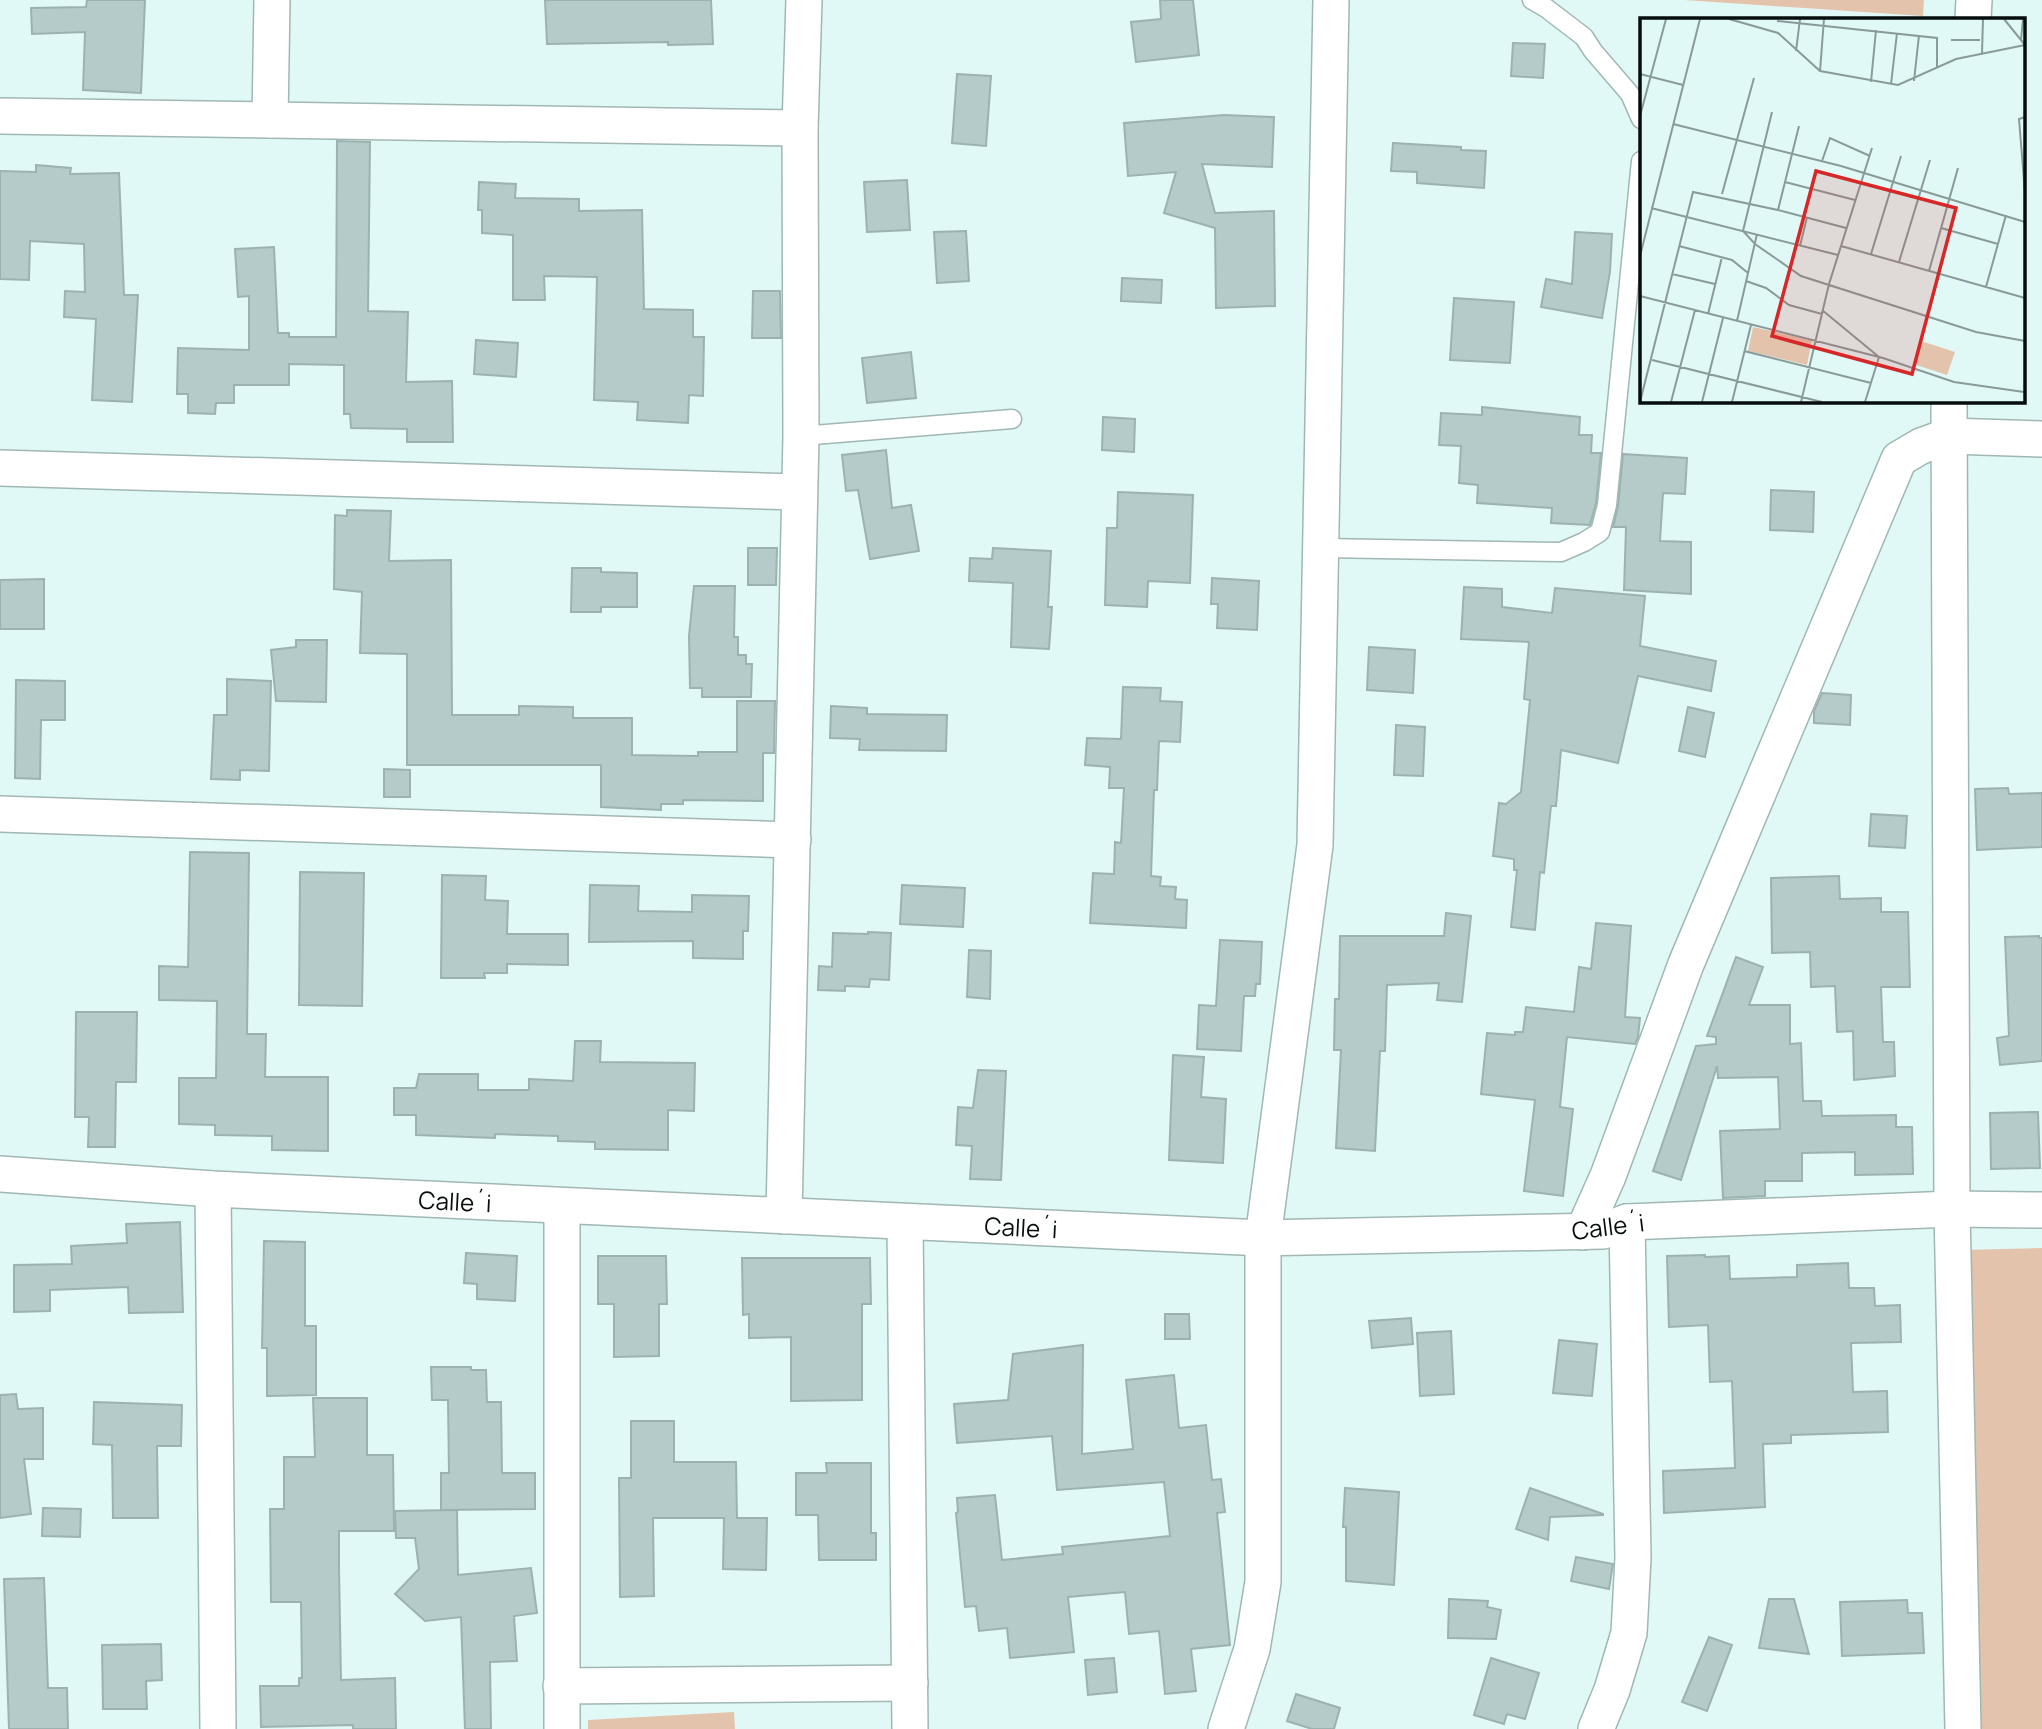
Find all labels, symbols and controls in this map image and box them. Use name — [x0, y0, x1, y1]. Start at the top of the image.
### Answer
inset map — [1640, 18, 2024, 402]
street label: Calle´i — [418, 1183, 492, 1219]
street label: Calle´i — [1570, 1205, 1646, 1247]
street label: Calle´i — [984, 1209, 1058, 1245]

